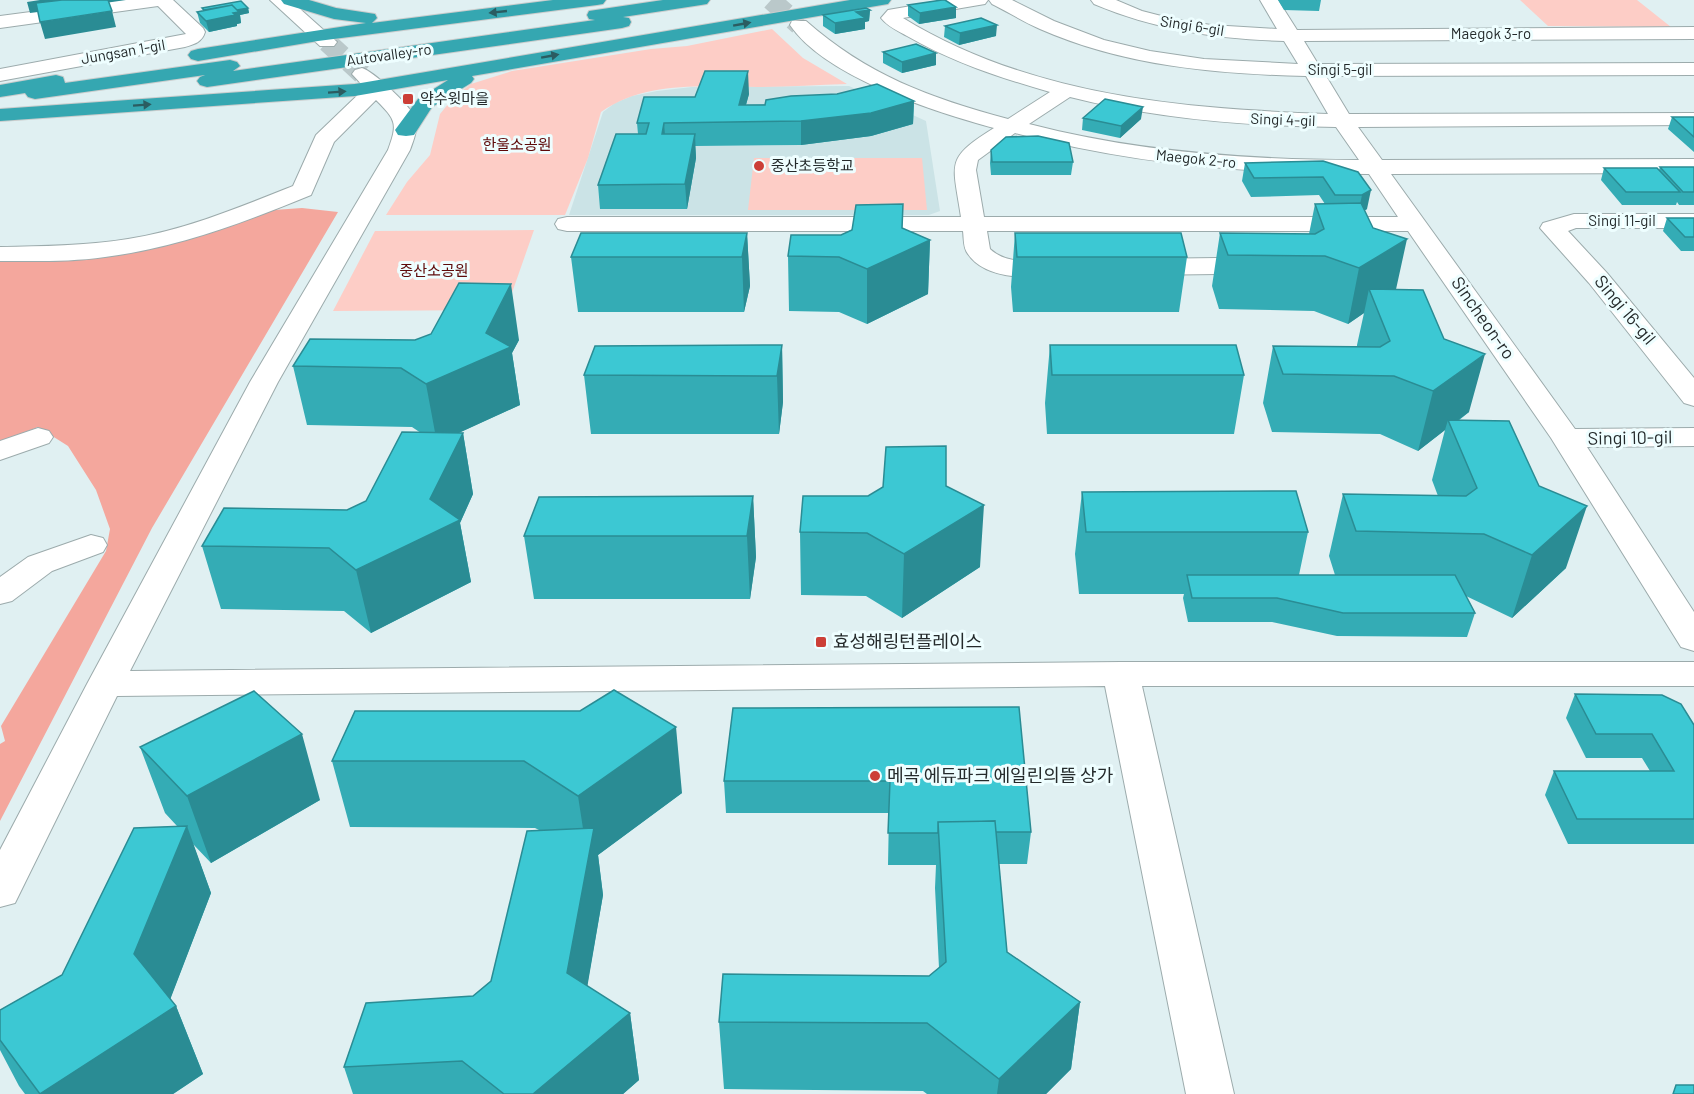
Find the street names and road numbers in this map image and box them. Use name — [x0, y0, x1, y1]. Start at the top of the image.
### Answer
street label: Singi 6-gil — [1159, 11, 1225, 39]
street label: Maegok 3-ro — [1451, 24, 1531, 42]
street label: Jungsan 1-gil — [79, 35, 166, 67]
street label: Autovalley-ro — [345, 39, 433, 69]
street label: Singi 5-gil — [1308, 60, 1372, 78]
street label: Singi 4-gil — [1250, 109, 1316, 129]
street label: Maegok 2-ro — [1155, 145, 1237, 171]
street label: Singi 11-gil — [1588, 211, 1656, 229]
street label: Singi 16-gil — [1590, 270, 1661, 348]
street label: Sincheon-ro — [1447, 272, 1520, 363]
street label: Singi 10-gil — [1588, 425, 1672, 449]

